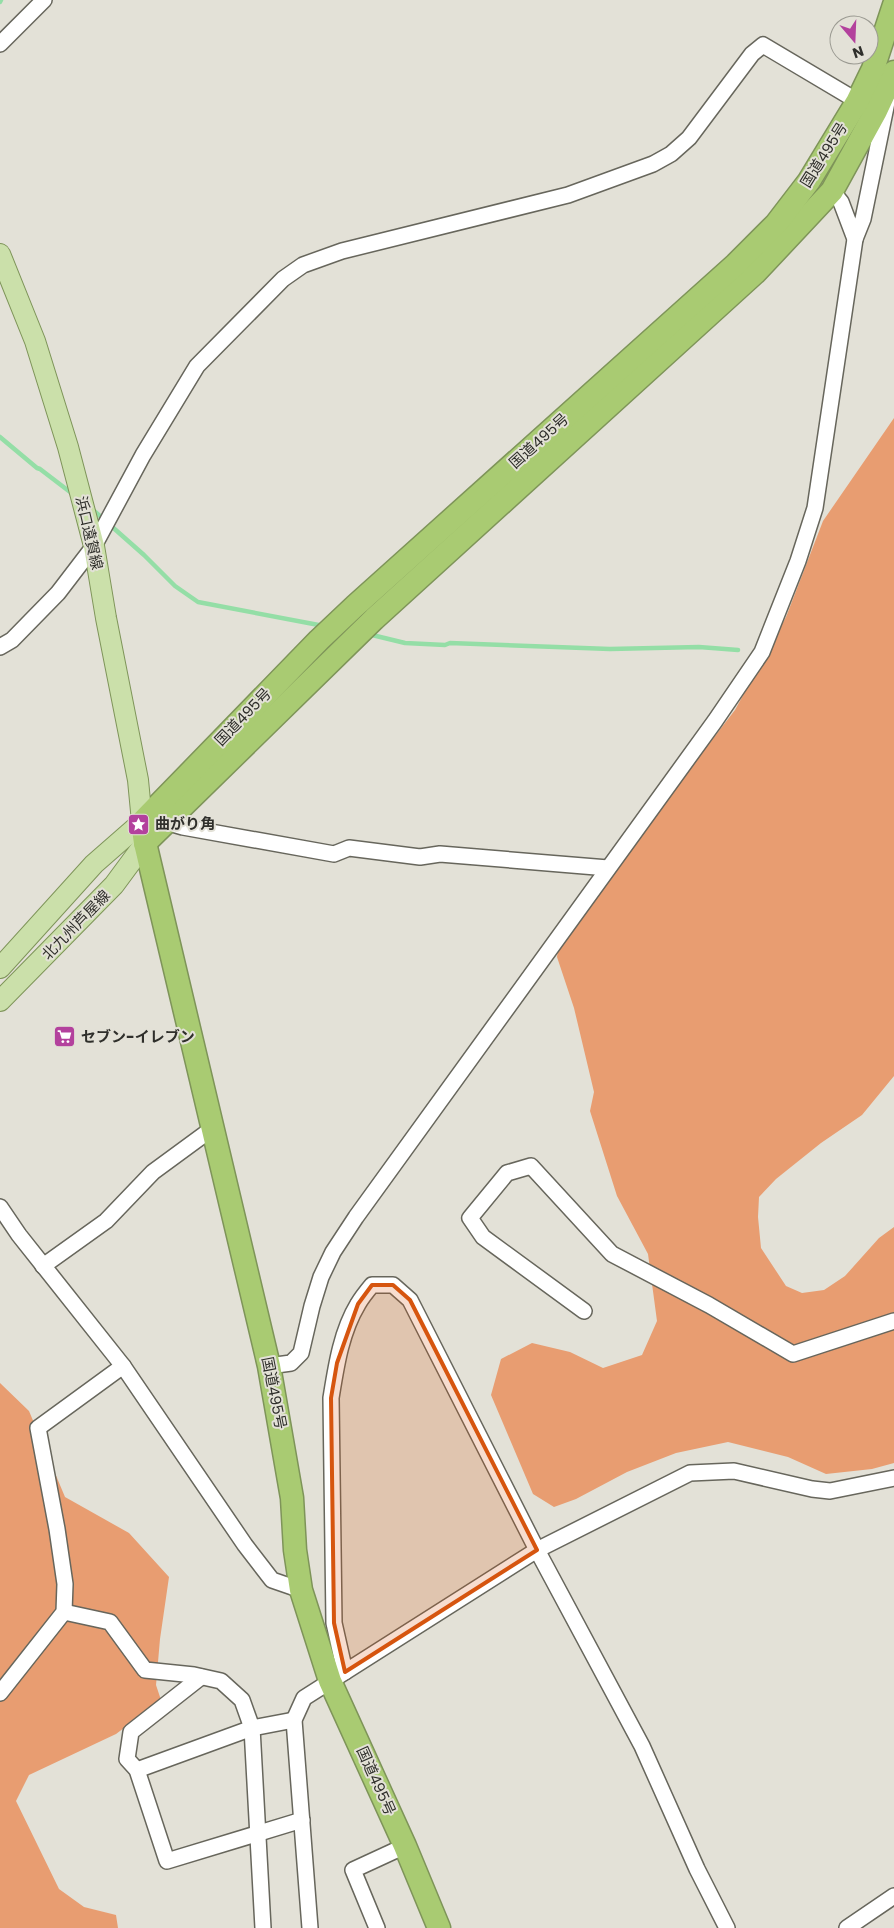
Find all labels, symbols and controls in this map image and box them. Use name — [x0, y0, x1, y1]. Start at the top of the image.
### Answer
north arrow — [829, 15, 879, 65]
text: N — [850, 41, 866, 63]
street label: 国道495号 — [795, 118, 852, 191]
street label: 国道495号 — [504, 408, 573, 473]
street label: 浜口遠賀線 — [71, 494, 108, 572]
street label: 国道495号 — [210, 683, 276, 750]
place icon: 曲がり角 — [127, 812, 151, 836]
place label: 曲がり角 — [155, 813, 215, 834]
street label: 北九州芦屋線 — [37, 885, 114, 964]
supermarket icon: セブン-イレブン — [53, 1025, 77, 1049]
place label: セブン-イレブン — [81, 1026, 195, 1047]
street label: 国道495号 — [257, 1355, 292, 1431]
street label: 国道495号 — [352, 1743, 401, 1819]

